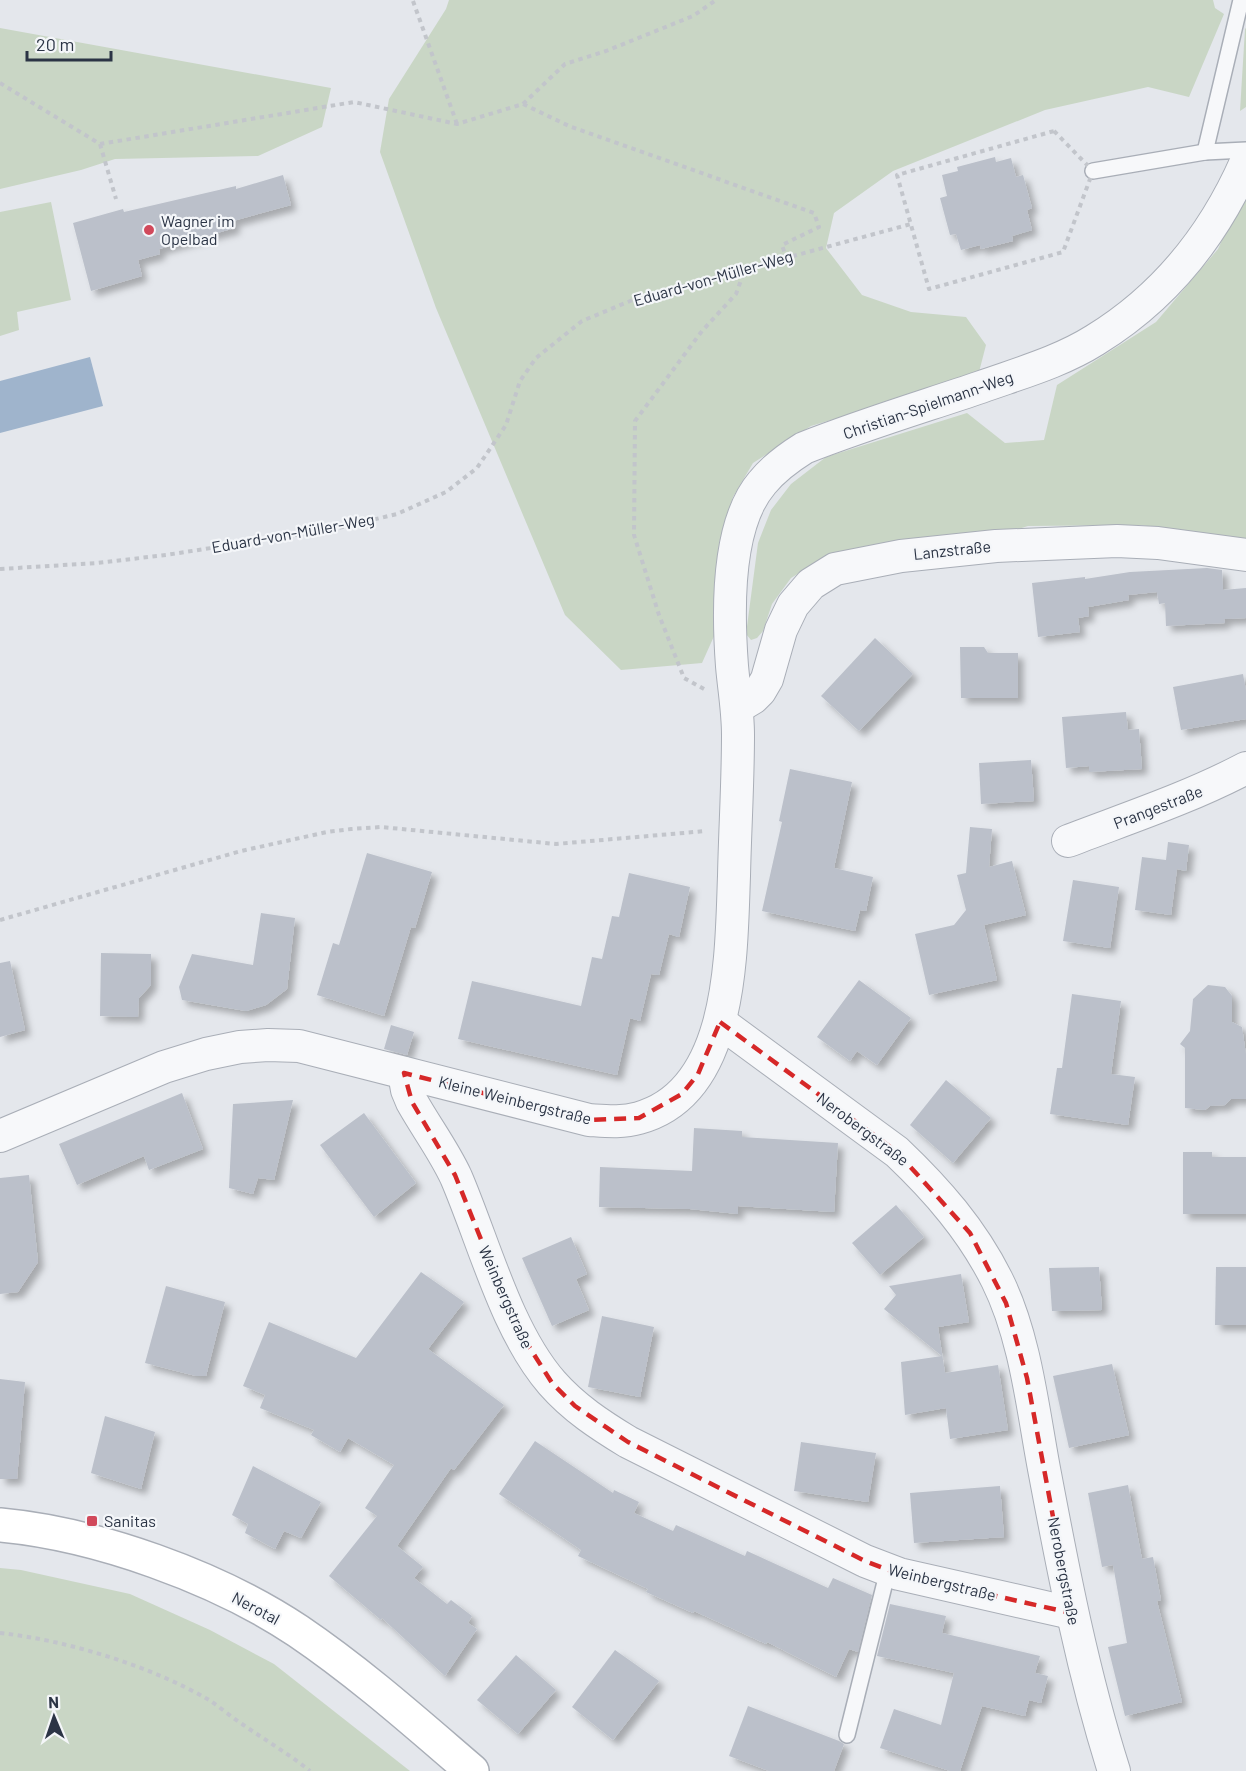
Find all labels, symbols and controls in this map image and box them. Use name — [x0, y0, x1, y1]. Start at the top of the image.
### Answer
scale bar — [27, 24, 111, 62]
text: 20 m — [36, 33, 74, 55]
place label: Wagner im Opelbad — [161, 211, 234, 248]
marker: Wagner im Opelbad — [142, 223, 156, 237]
street label: Eduard-von-Müller-Weg — [631, 246, 795, 309]
street label: Christian-Spielmann-Weg — [840, 366, 1015, 443]
street label: Eduard-von-Müller-Weg — [210, 509, 376, 556]
street label: Lanzstraße — [912, 536, 992, 563]
street label: Prangestraße — [1111, 781, 1205, 832]
street label: Kleine Weinbergstraße — [437, 1071, 594, 1128]
street label: Nerobergstraße — [814, 1088, 913, 1169]
street label: Weinbergstraße — [475, 1242, 538, 1351]
place label: Sanitas — [104, 1511, 156, 1530]
marker: Sanitas — [85, 1514, 99, 1528]
street label: Nerobergstraße — [1045, 1515, 1084, 1627]
street label: Weinbergstraße — [886, 1559, 998, 1604]
street label: Nerotal — [229, 1587, 283, 1628]
north arrow — [24, 1687, 84, 1747]
text: N — [48, 1692, 59, 1711]

